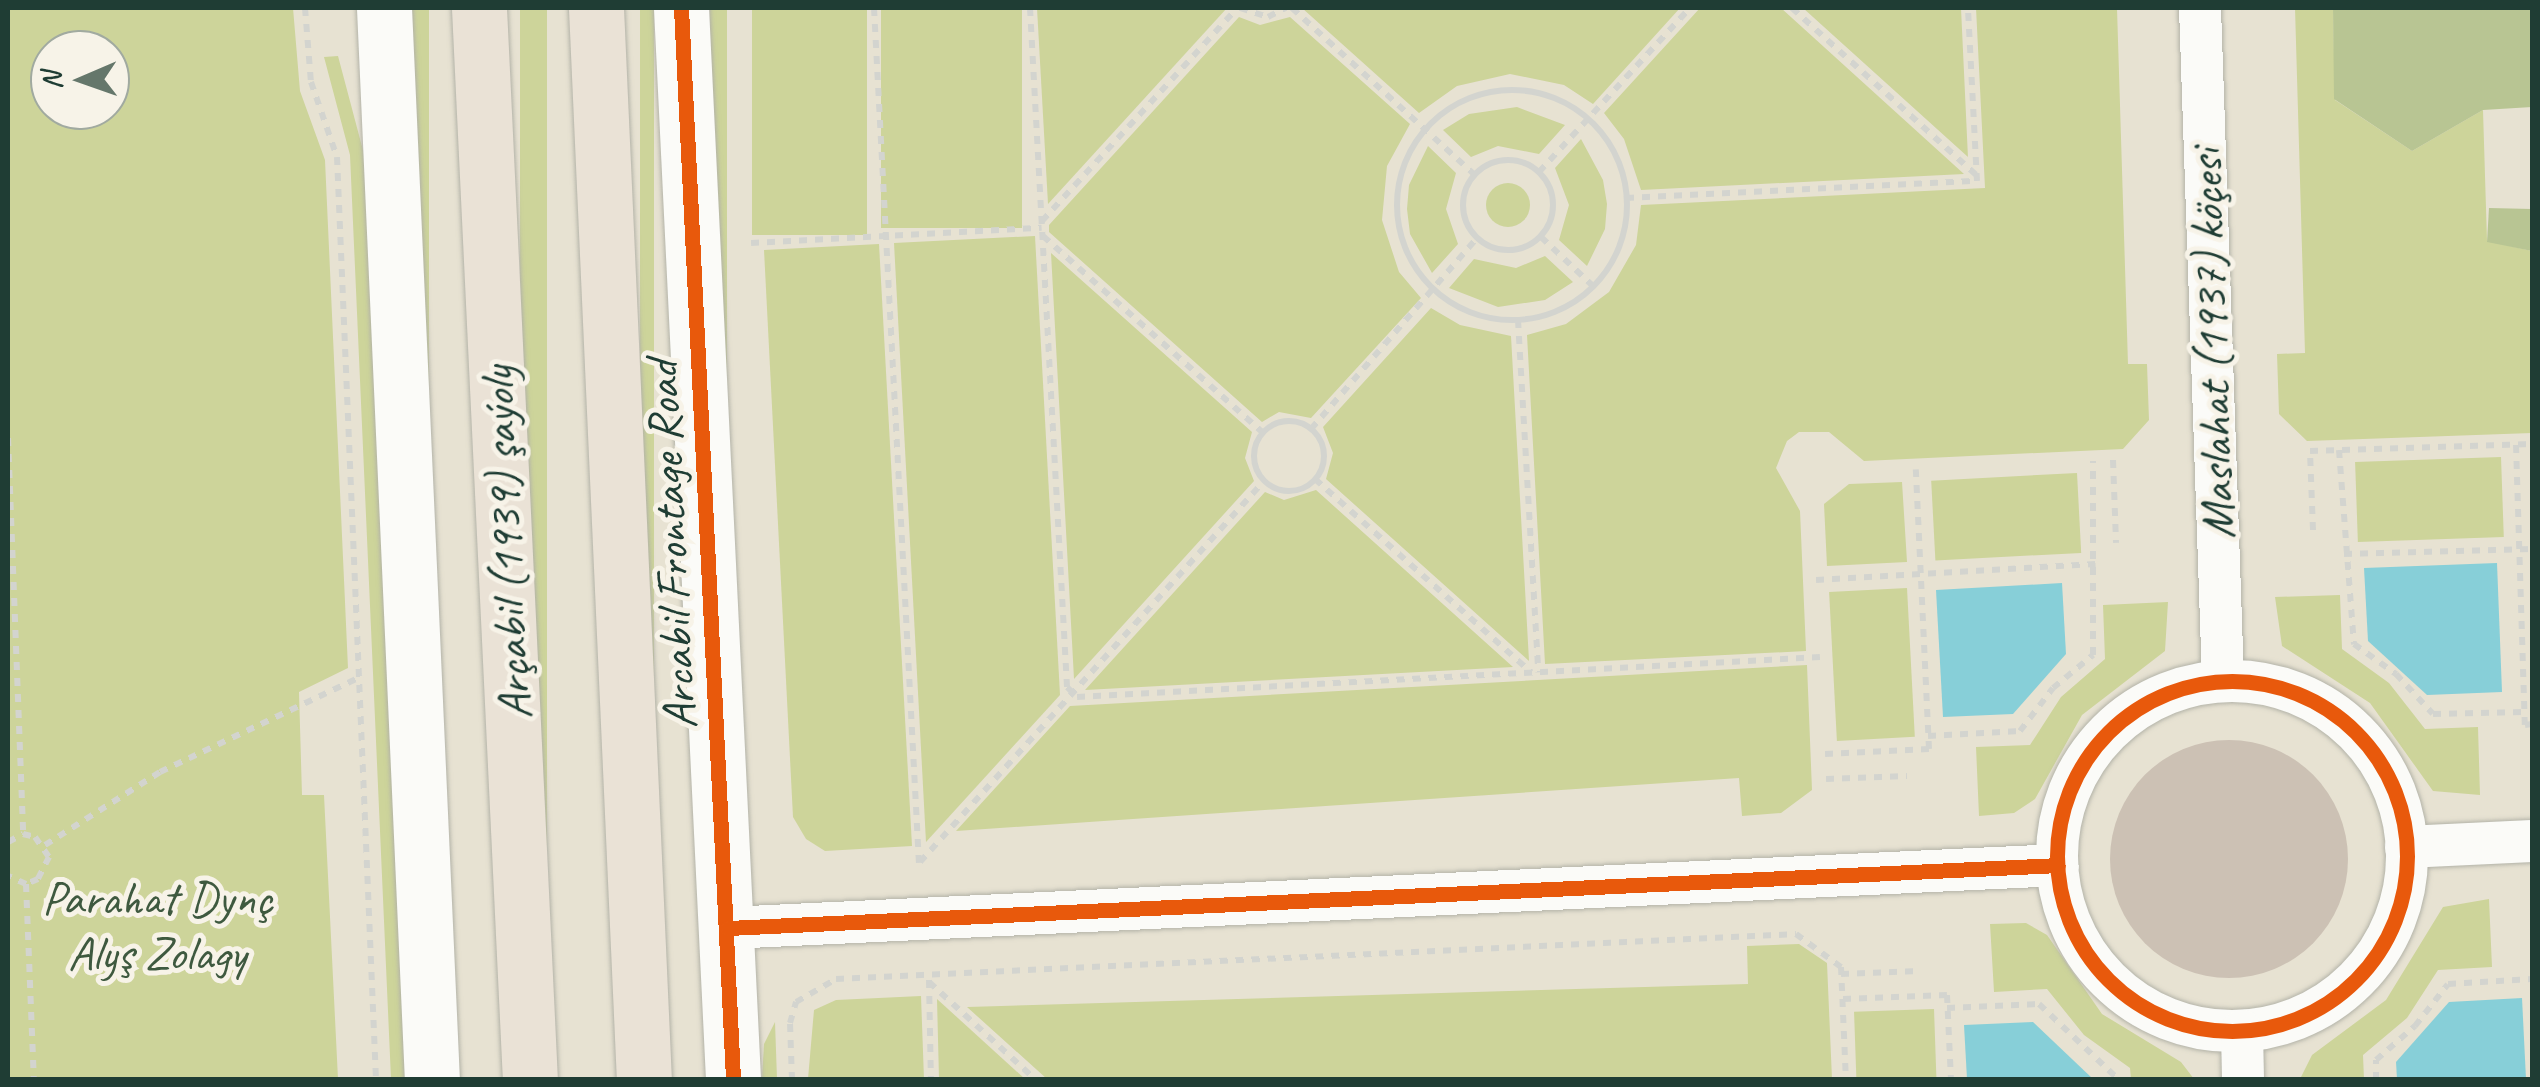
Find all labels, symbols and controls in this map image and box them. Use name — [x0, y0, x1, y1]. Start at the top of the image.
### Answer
north arrow — [30, 30, 130, 130]
text: N — [34, 72, 69, 90]
street label: Maslahat (1937) köçesi — [2176, 148, 2248, 540]
street label: Arcabil Frontage Road — [633, 361, 709, 729]
street label: Arçabil (1939) şaýoly — [468, 365, 544, 721]
park label: Parahat Dynç Alyş Zolagy — [42, 869, 272, 982]

